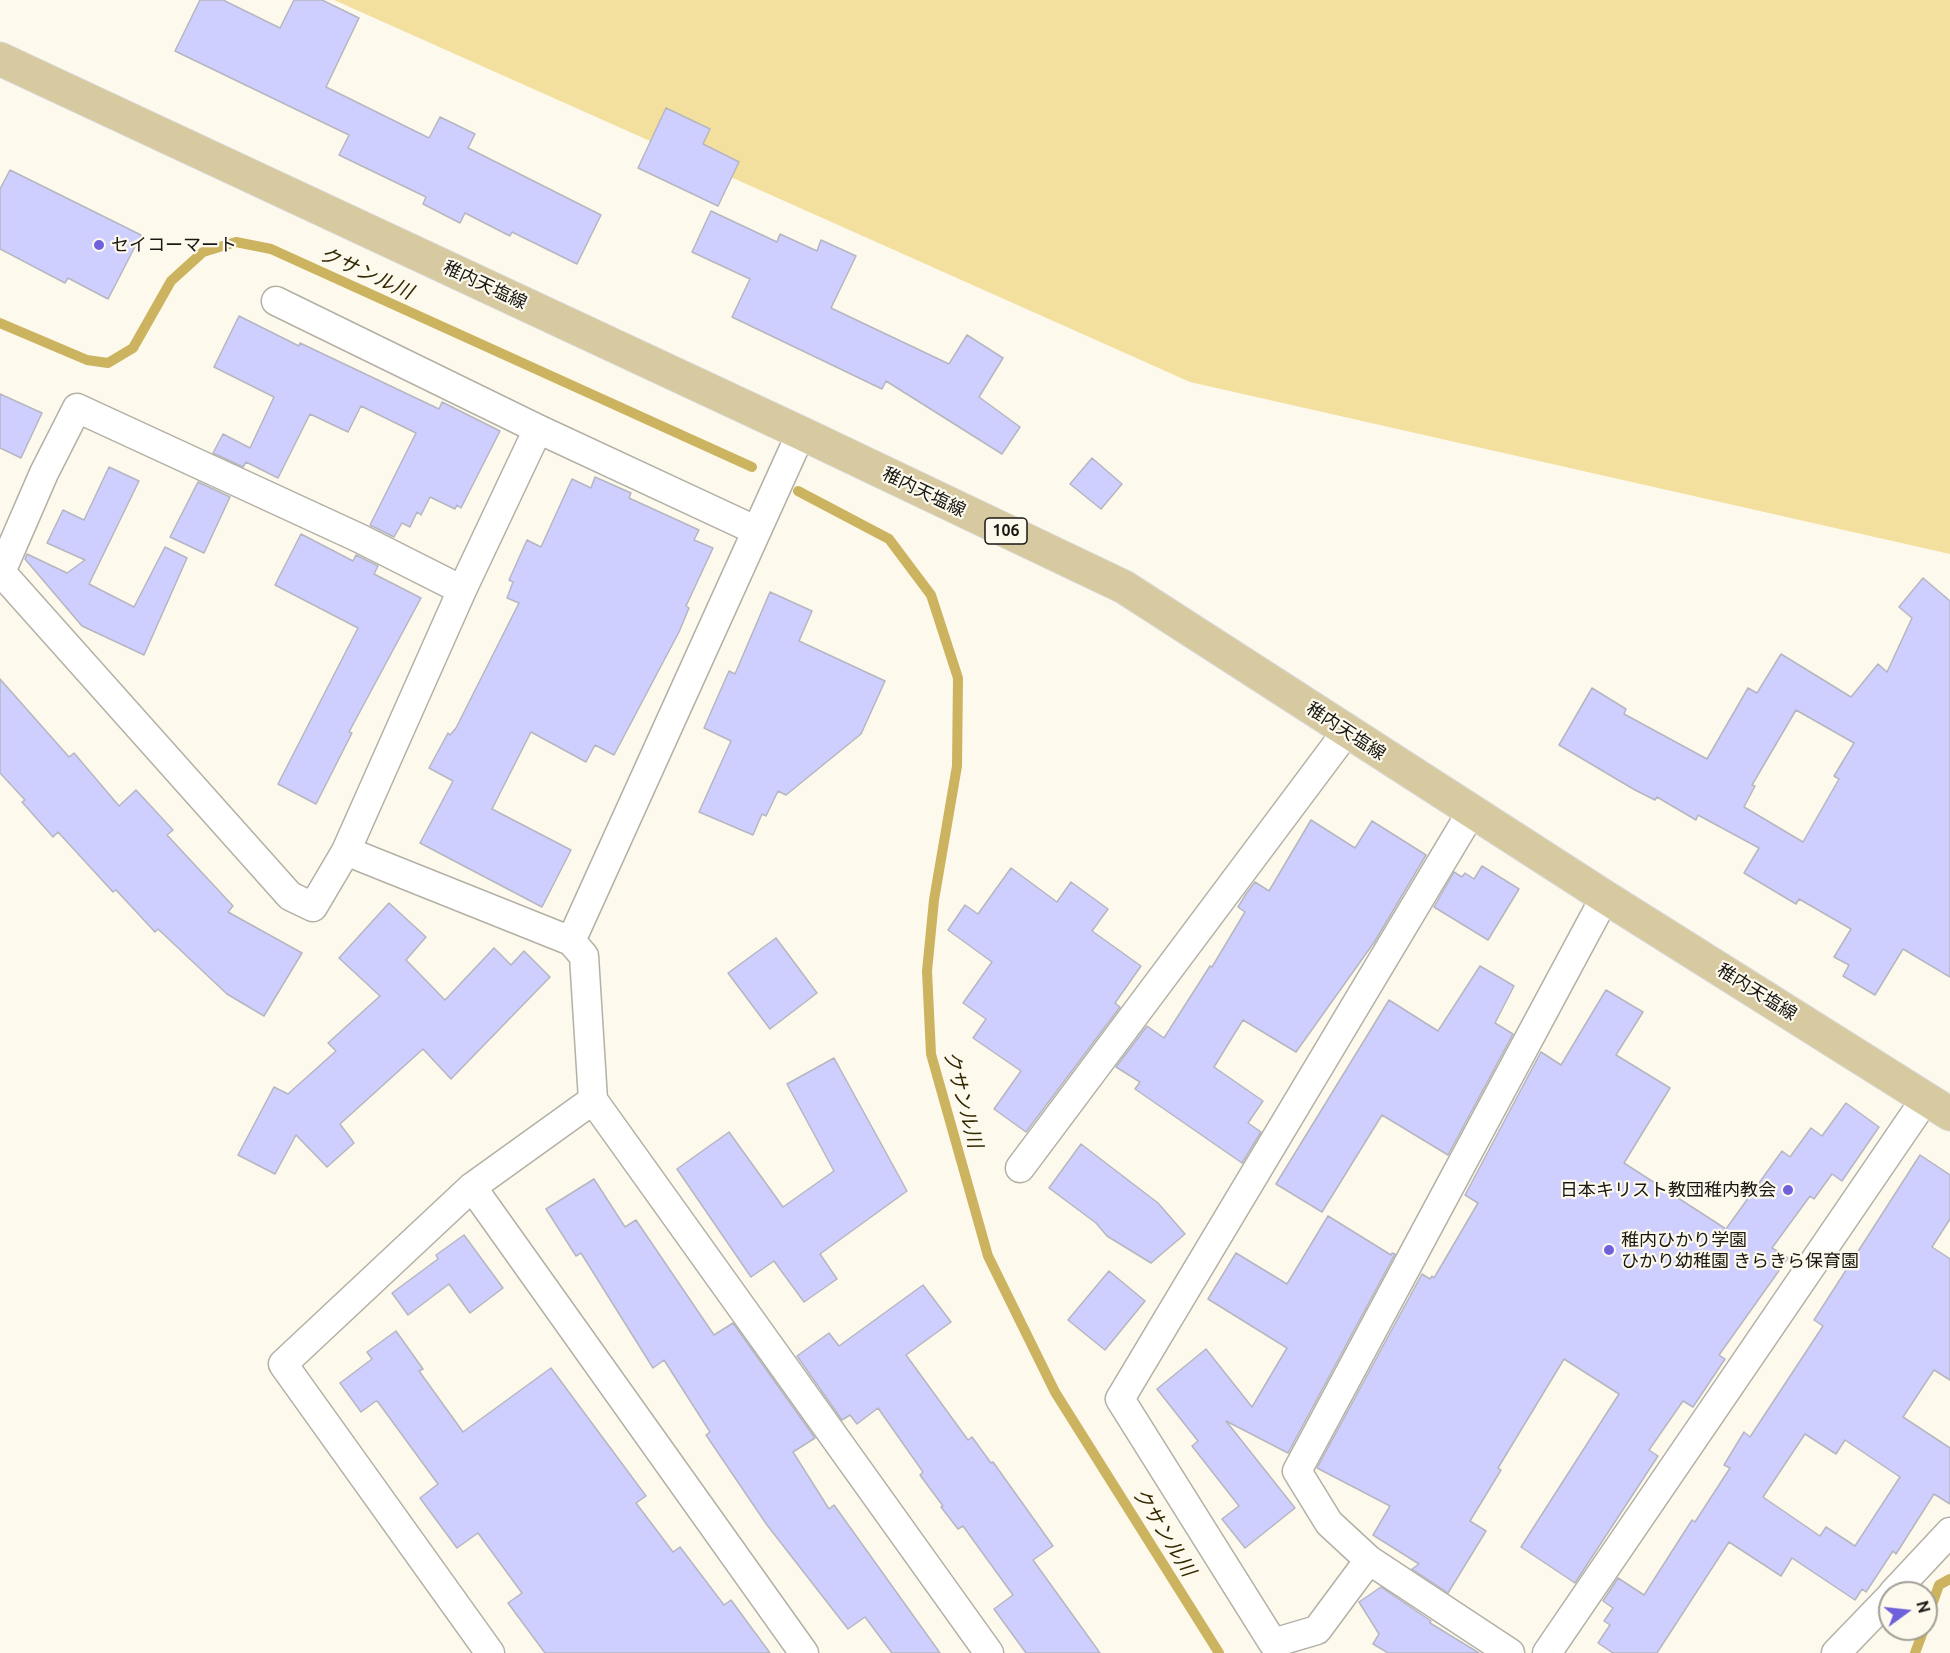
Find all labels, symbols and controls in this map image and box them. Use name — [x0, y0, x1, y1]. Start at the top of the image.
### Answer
place label: セイコーマート — [111, 234, 237, 256]
marker: セイコーマート — [92, 238, 106, 252]
water label: クサンル川 — [315, 242, 417, 304]
street label: 稚内天塩線 — [440, 256, 530, 314]
street label: 稚内天塩線 — [879, 463, 969, 521]
road number: 106 — [985, 518, 1027, 544]
street label: 稚内天塩線 — [1302, 697, 1390, 765]
street label: 稚内天塩線 — [1713, 959, 1801, 1025]
water label: クサンル川 — [938, 1048, 988, 1150]
place label: 日本キリスト教団稚内教会 — [1560, 1179, 1776, 1201]
marker: 日本キリスト教団稚内教会 — [1781, 1183, 1795, 1197]
place label: 稚内ひかり学園 ひかり幼稚園 きらきら保育園 — [1621, 1229, 1859, 1272]
marker: 稚内ひかり学園 ひかり幼稚園 きらきら保育園 — [1602, 1243, 1616, 1257]
water label: クサンル川 — [1127, 1483, 1201, 1581]
north arrow — [1878, 1581, 1938, 1641]
text: N — [1913, 1599, 1934, 1615]

